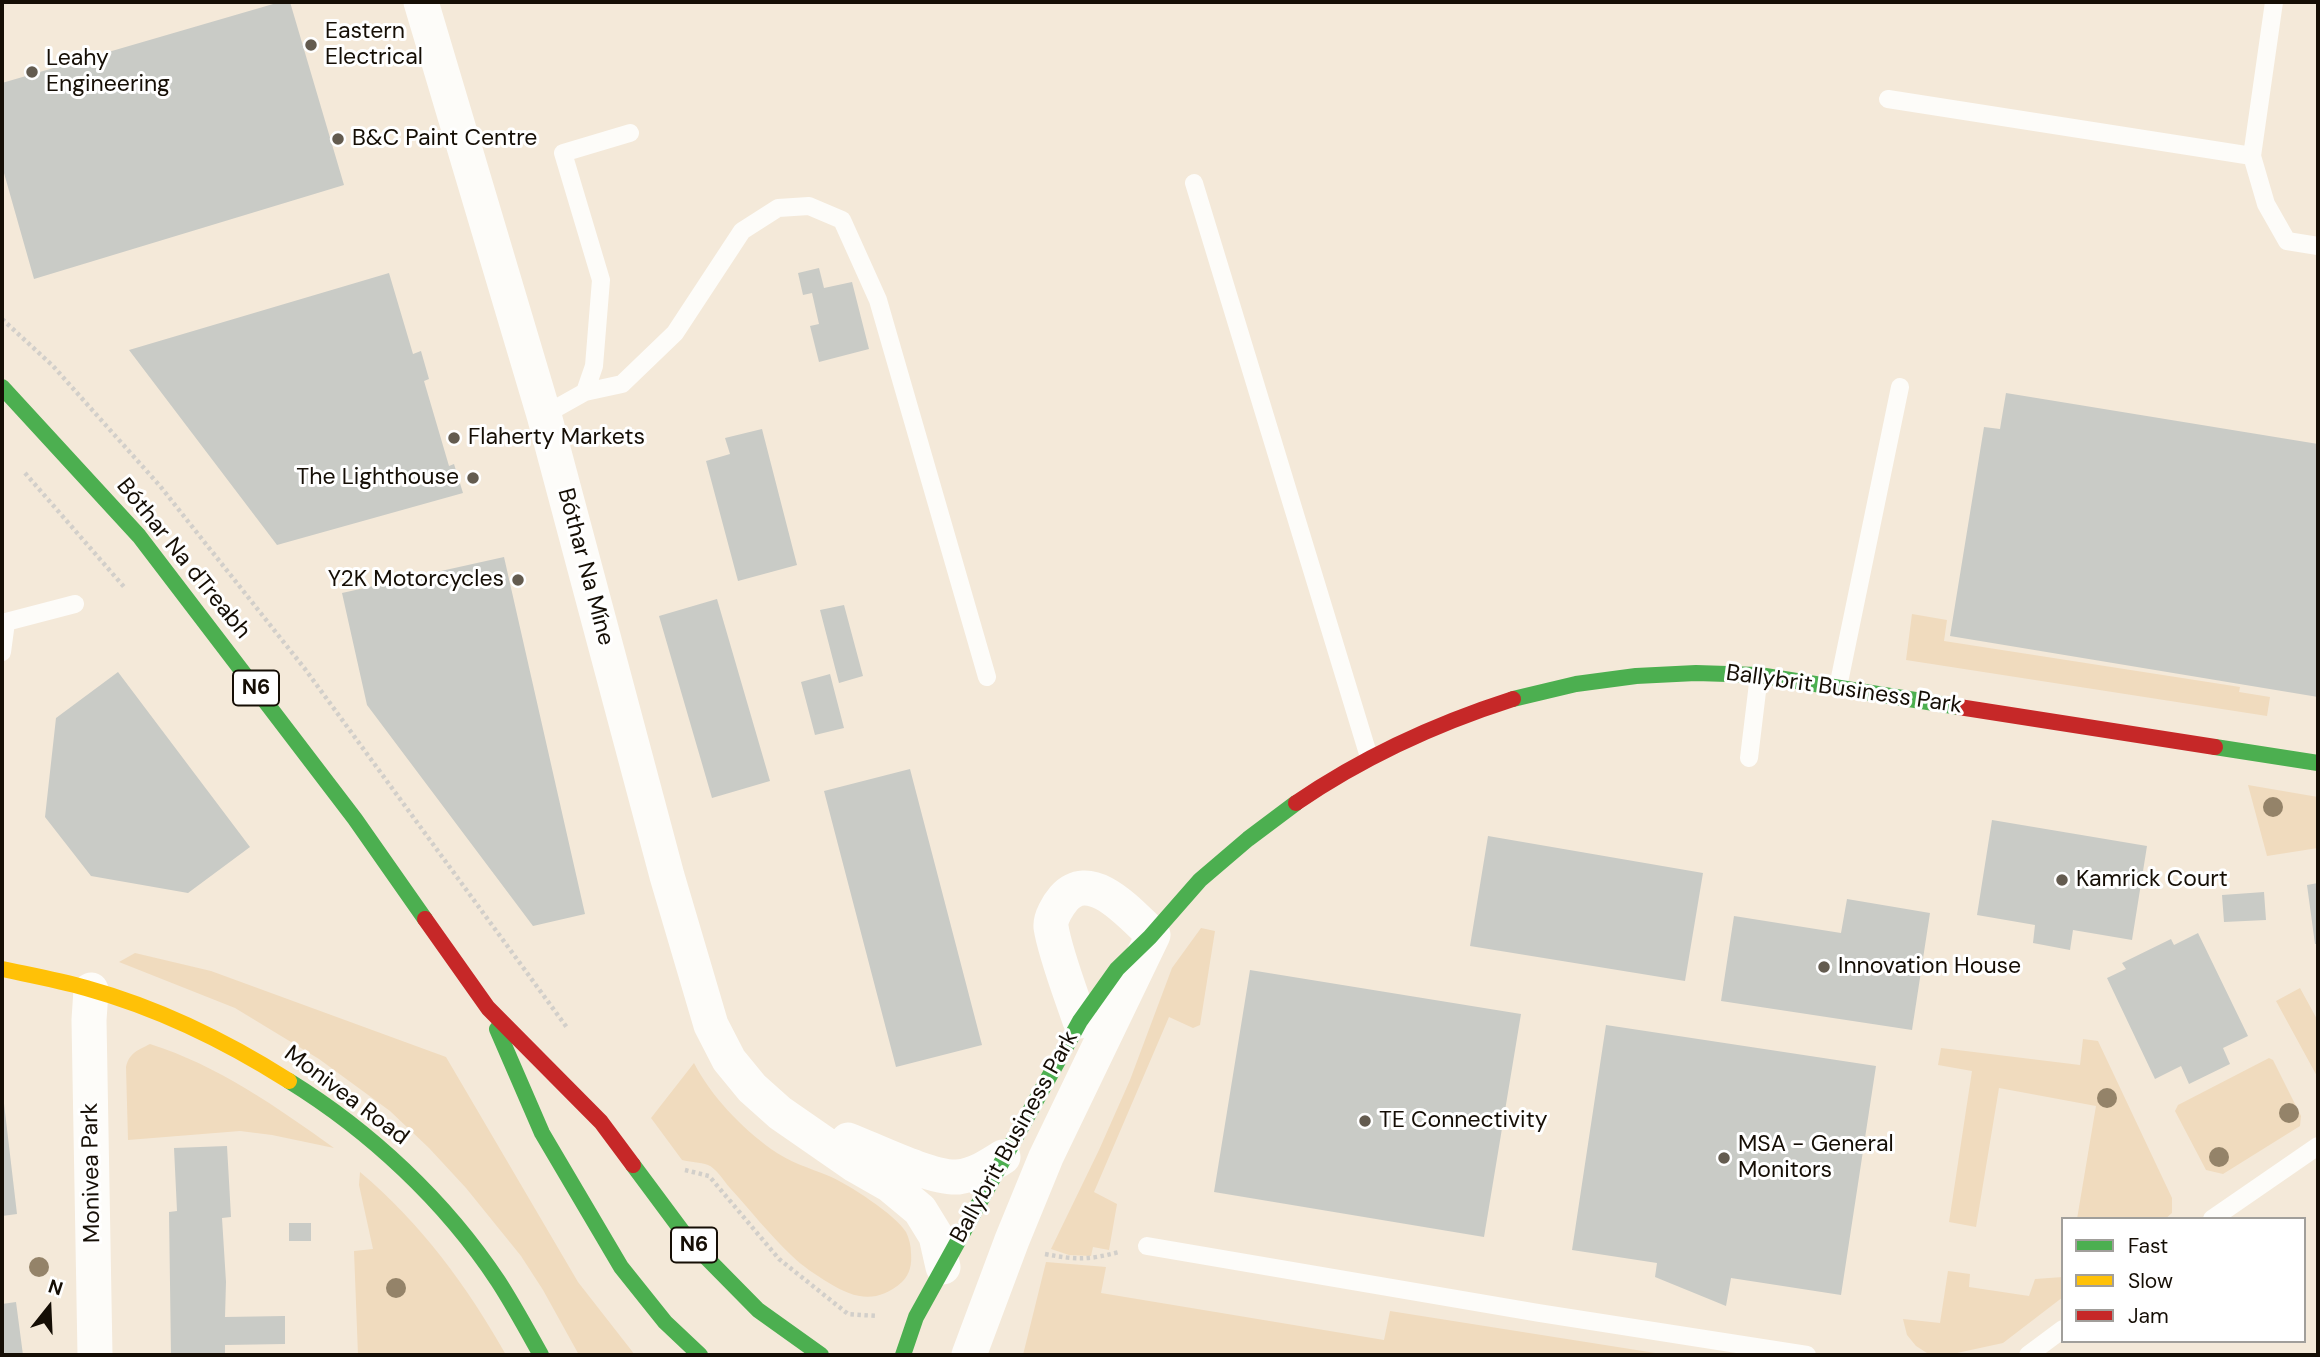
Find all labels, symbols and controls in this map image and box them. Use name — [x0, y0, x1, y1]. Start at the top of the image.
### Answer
place label: Eastern Electrical — [325, 18, 423, 72]
marker: Eastern Electrical — [303, 37, 319, 53]
place label: Leahy Engineering — [46, 45, 170, 99]
marker: Leahy Engineering — [24, 64, 40, 80]
place label: B&C Paint Centre — [352, 125, 537, 153]
marker: B&C Paint Centre — [330, 131, 346, 147]
place label: Flaherty Markets — [468, 424, 645, 452]
marker: Flaherty Markets — [446, 430, 462, 446]
place label: The Lighthouse — [296, 464, 459, 492]
marker: The Lighthouse — [465, 470, 481, 486]
street label: Bóthar Na dTreabh — [110, 473, 256, 645]
street label: Bóthar Na Míne — [551, 485, 619, 649]
place label: Y2K Motorcycles — [328, 566, 504, 594]
marker: Y2K Motorcycles — [510, 572, 526, 588]
street label: Ballybrit Business Park — [1724, 660, 1964, 720]
road number: N6 — [233, 670, 279, 706]
place label: Kamrick Court — [2076, 866, 2228, 894]
marker: Kamrick Court — [2054, 872, 2070, 888]
place label: Innovation House — [1838, 953, 2021, 981]
marker: Innovation House — [1816, 959, 1832, 975]
street label: Ballybrit Business Park — [945, 1026, 1085, 1248]
street label: Monivea Road — [278, 1040, 414, 1152]
street label: Monivea Park — [77, 1103, 107, 1243]
place label: TE Connectivity — [1379, 1107, 1547, 1135]
marker: TE Connectivity — [1357, 1113, 1373, 1129]
place label: MSA - General Monitors — [1738, 1131, 1894, 1185]
marker: MSA - General Monitors — [1716, 1150, 1732, 1166]
legend — [2061, 1217, 2306, 1343]
road number: N6 — [671, 1228, 717, 1262]
text: Fast — [2128, 1232, 2168, 1260]
text: Slow — [2128, 1267, 2173, 1295]
north arrow — [14, 1273, 84, 1343]
text: N — [45, 1274, 66, 1302]
text: Jam — [2128, 1302, 2169, 1330]

